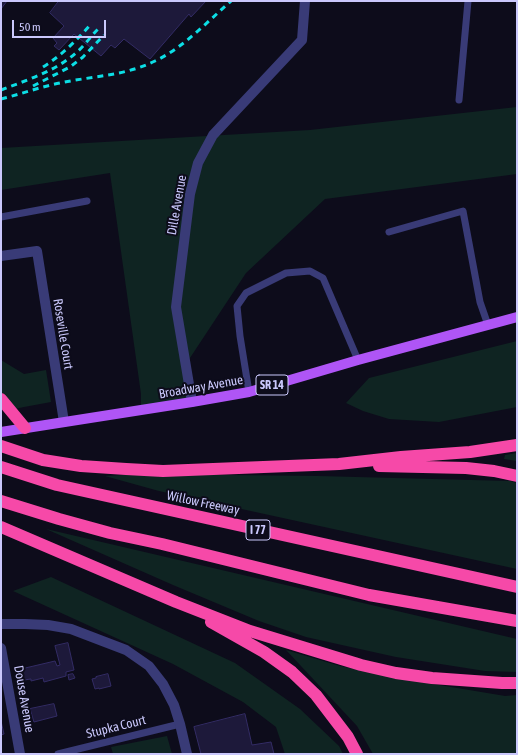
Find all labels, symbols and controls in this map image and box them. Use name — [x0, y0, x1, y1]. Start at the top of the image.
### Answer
scale bar — [14, 12, 108, 38]
text: 50 m — [19, 20, 41, 34]
street label: Dille Avenue — [164, 174, 190, 236]
street label: Roseville Court — [50, 297, 76, 371]
street label: Broadway Avenue — [158, 372, 244, 402]
road number: SR 14 — [256, 375, 288, 395]
street label: Willow Freeway — [165, 488, 241, 518]
road number: I 77 — [246, 520, 270, 540]
street label: Douse Avenue — [10, 664, 38, 734]
street label: Stupka Court — [85, 712, 147, 742]

